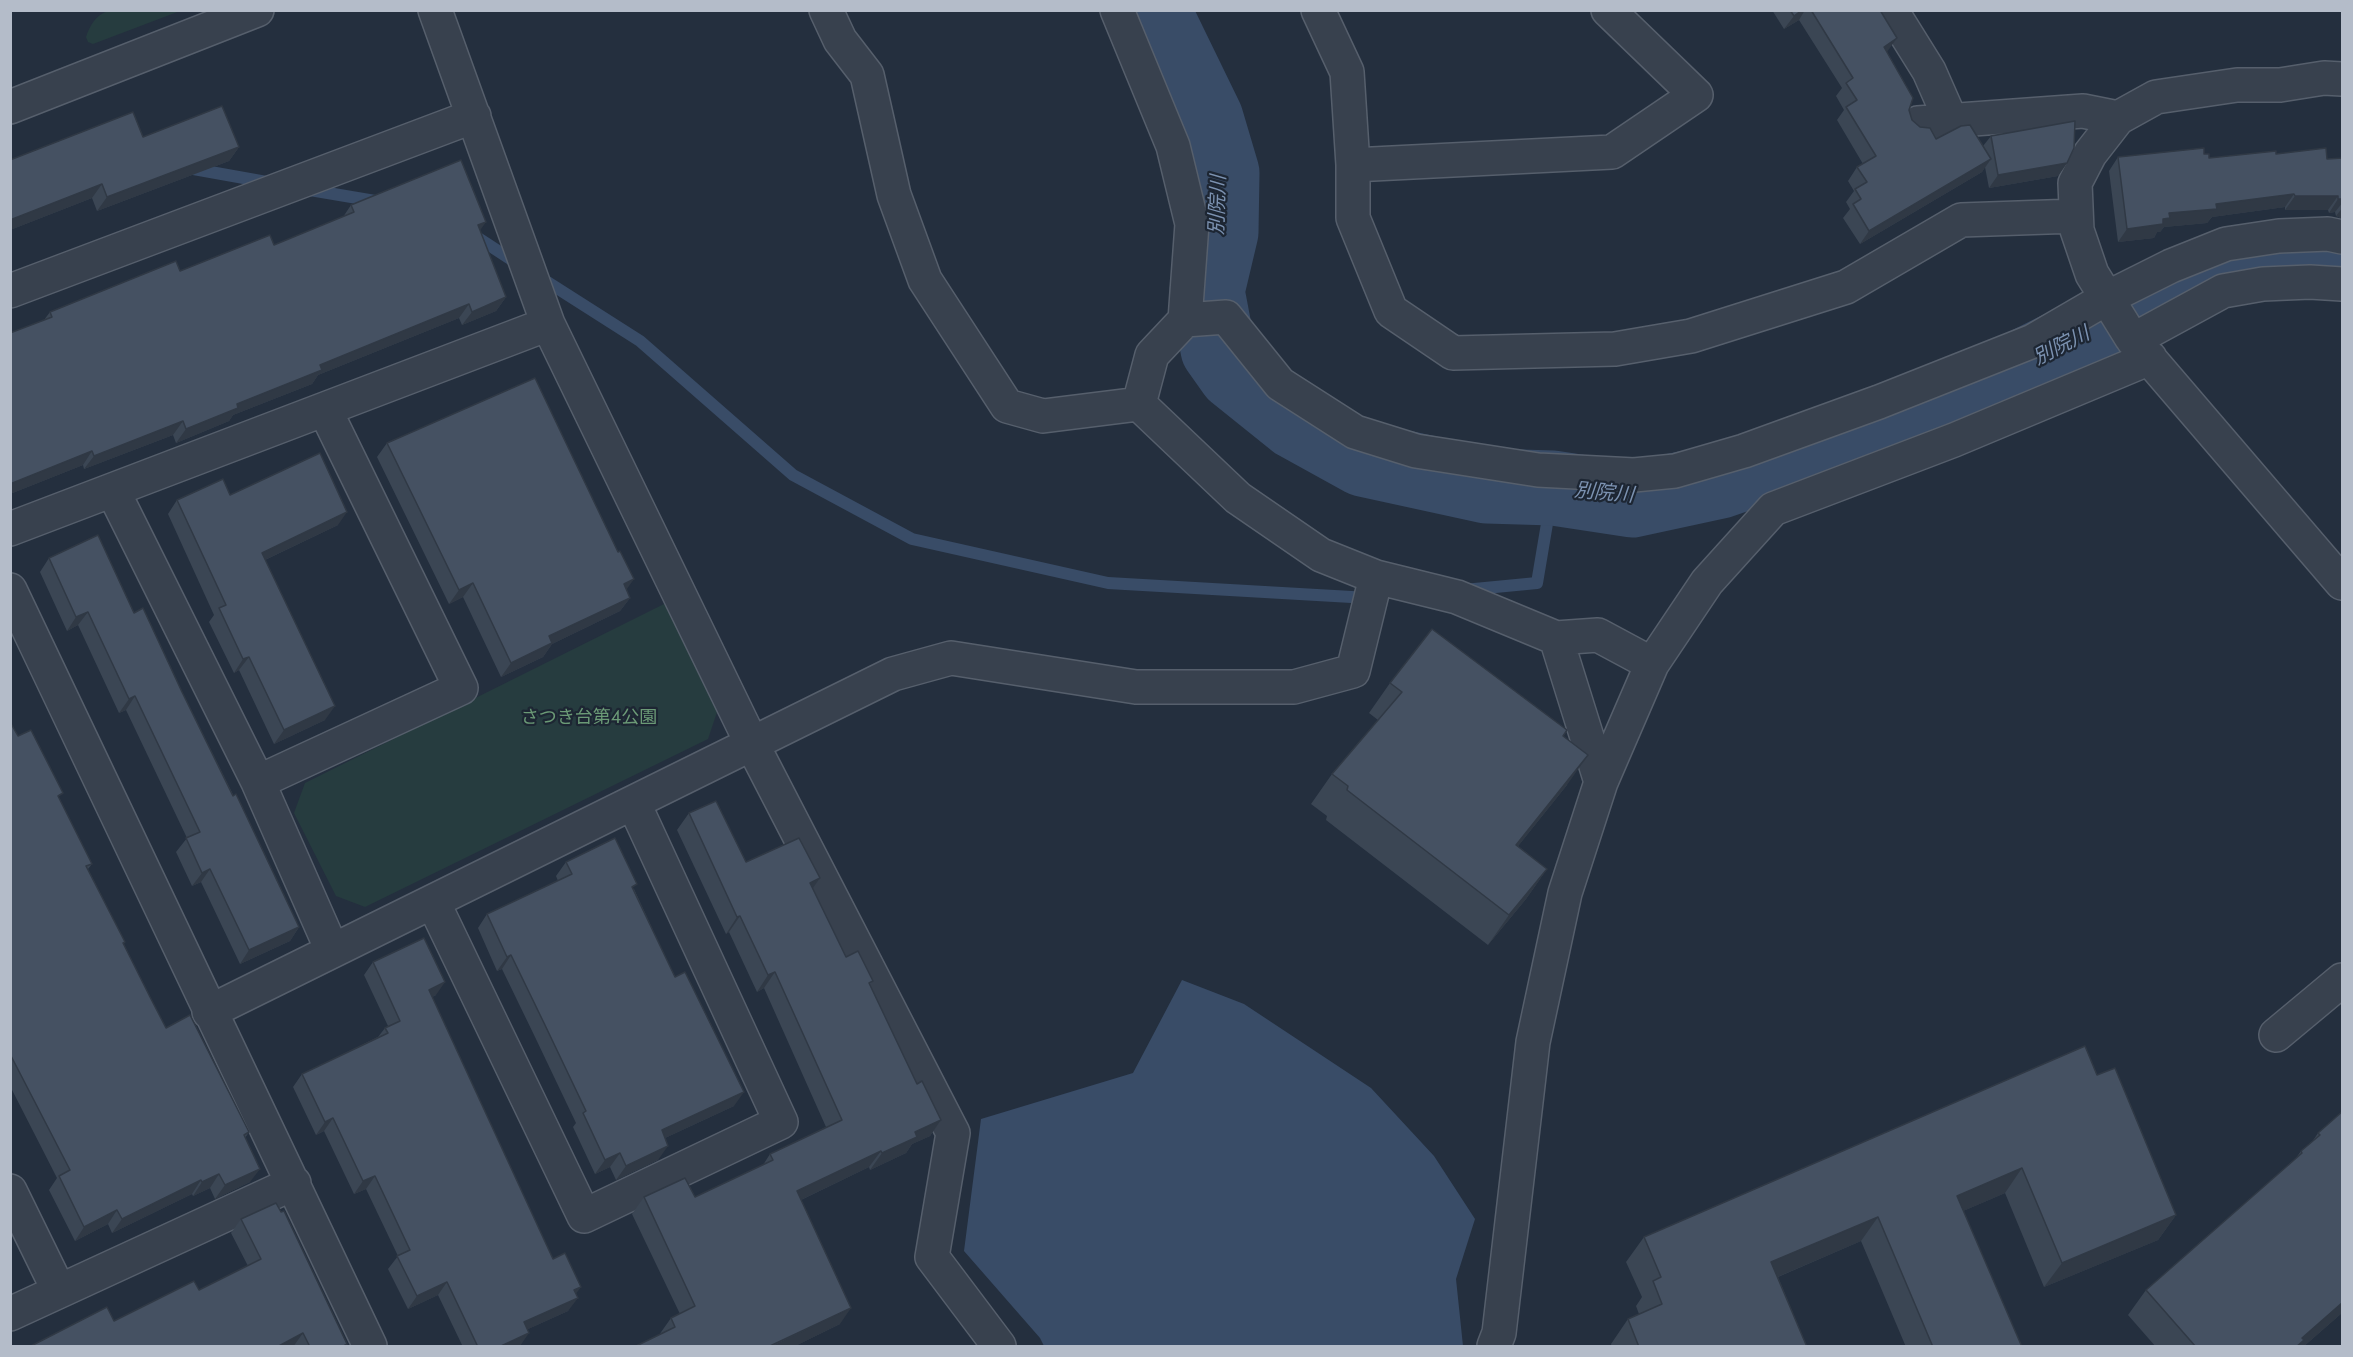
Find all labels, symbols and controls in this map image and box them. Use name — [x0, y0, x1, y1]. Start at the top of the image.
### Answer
water label: 別院川 — [1206, 175, 1232, 235]
water label: 別院川 — [2030, 323, 2094, 371]
water label: 別院川 — [1573, 479, 1635, 509]
park label: さつき台第4公園 — [521, 708, 657, 730]

